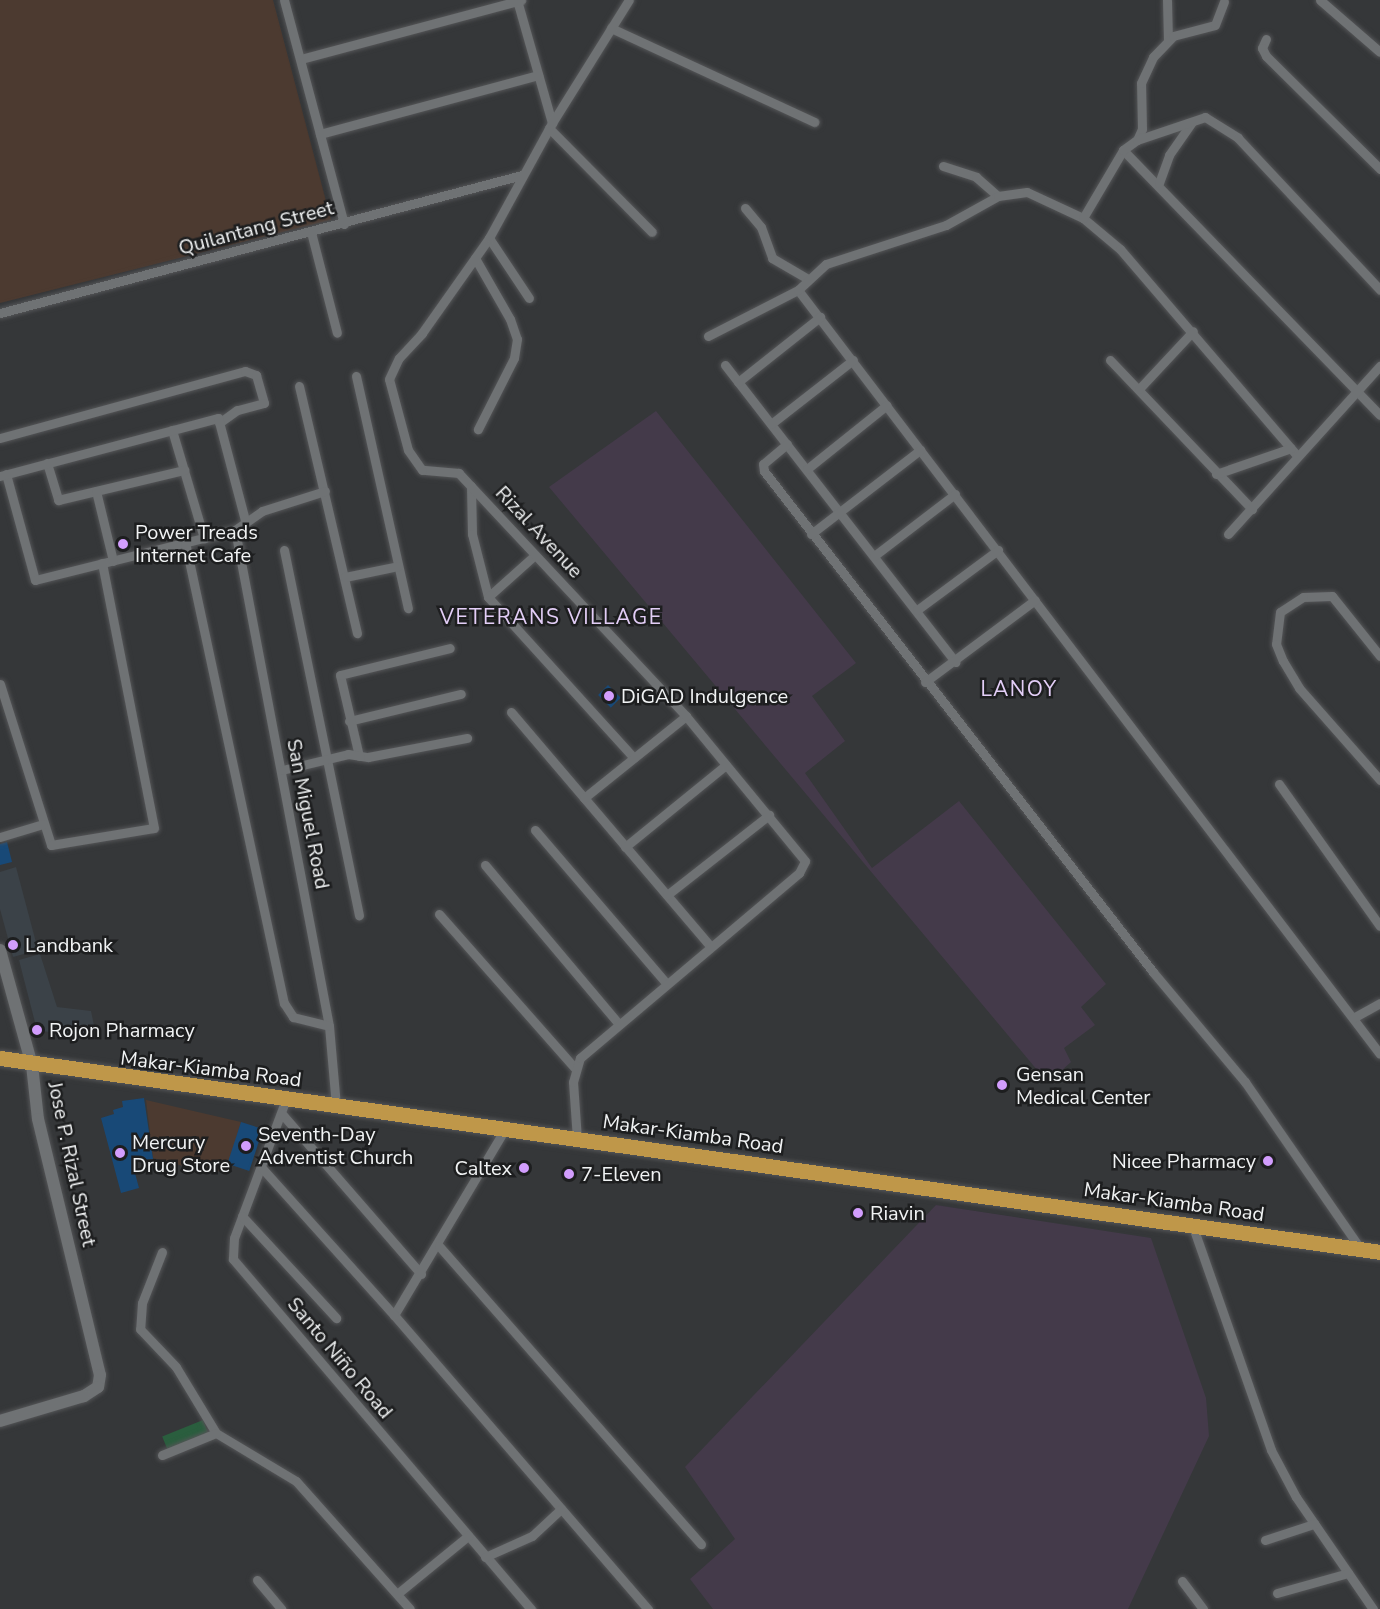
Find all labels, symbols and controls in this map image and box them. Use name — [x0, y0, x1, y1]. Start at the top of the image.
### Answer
street label: Quilantang Street — [176, 196, 336, 260]
street label: Rizal Avenue — [490, 481, 588, 583]
place label: Power Treads Internet Cafe — [135, 520, 258, 567]
marker: Power Treads Internet Cafe — [116, 537, 130, 551]
district label: VETERANS VILLAGE — [439, 604, 663, 630]
district label: LANOY — [980, 676, 1058, 702]
place label: DiGAD Indulgence — [621, 684, 788, 708]
marker: DiGAD Indulgence — [602, 689, 616, 703]
street label: San Miguel Road — [282, 737, 334, 891]
place label: Landbank — [25, 933, 113, 957]
marker: Landbank — [6, 938, 20, 952]
place label: Rojon Pharmacy — [49, 1018, 195, 1042]
marker: Rojon Pharmacy — [30, 1023, 44, 1037]
street label: Makar-Kiamba Road — [119, 1046, 303, 1092]
place label: Gensan Medical Center — [1016, 1062, 1150, 1109]
marker: Gensan Medical Center — [993, 1076, 1011, 1094]
street label: Jose P. Rizal Street — [43, 1079, 101, 1249]
street label: Makar-Kiamba Road — [601, 1109, 785, 1159]
place label: Seventh-Day Adventist Church — [258, 1122, 413, 1169]
place label: Mercury Drug Store — [132, 1130, 230, 1177]
marker: Seventh-Day Adventist Church — [239, 1139, 253, 1153]
marker: Mercury Drug Store — [113, 1146, 127, 1160]
place label: Nicee Pharmacy — [1112, 1149, 1256, 1173]
marker: Nicee Pharmacy — [1261, 1154, 1275, 1168]
place label: Caltex — [455, 1156, 512, 1180]
marker: Caltex — [517, 1161, 531, 1175]
place label: 7-Eleven — [581, 1162, 662, 1186]
marker: 7-Eleven — [562, 1167, 576, 1181]
street label: Makar-Kiamba Road — [1082, 1177, 1266, 1227]
place label: Riavin — [870, 1201, 925, 1225]
marker: Riavin — [851, 1206, 865, 1220]
street label: Santo Niño Road — [282, 1292, 398, 1424]

